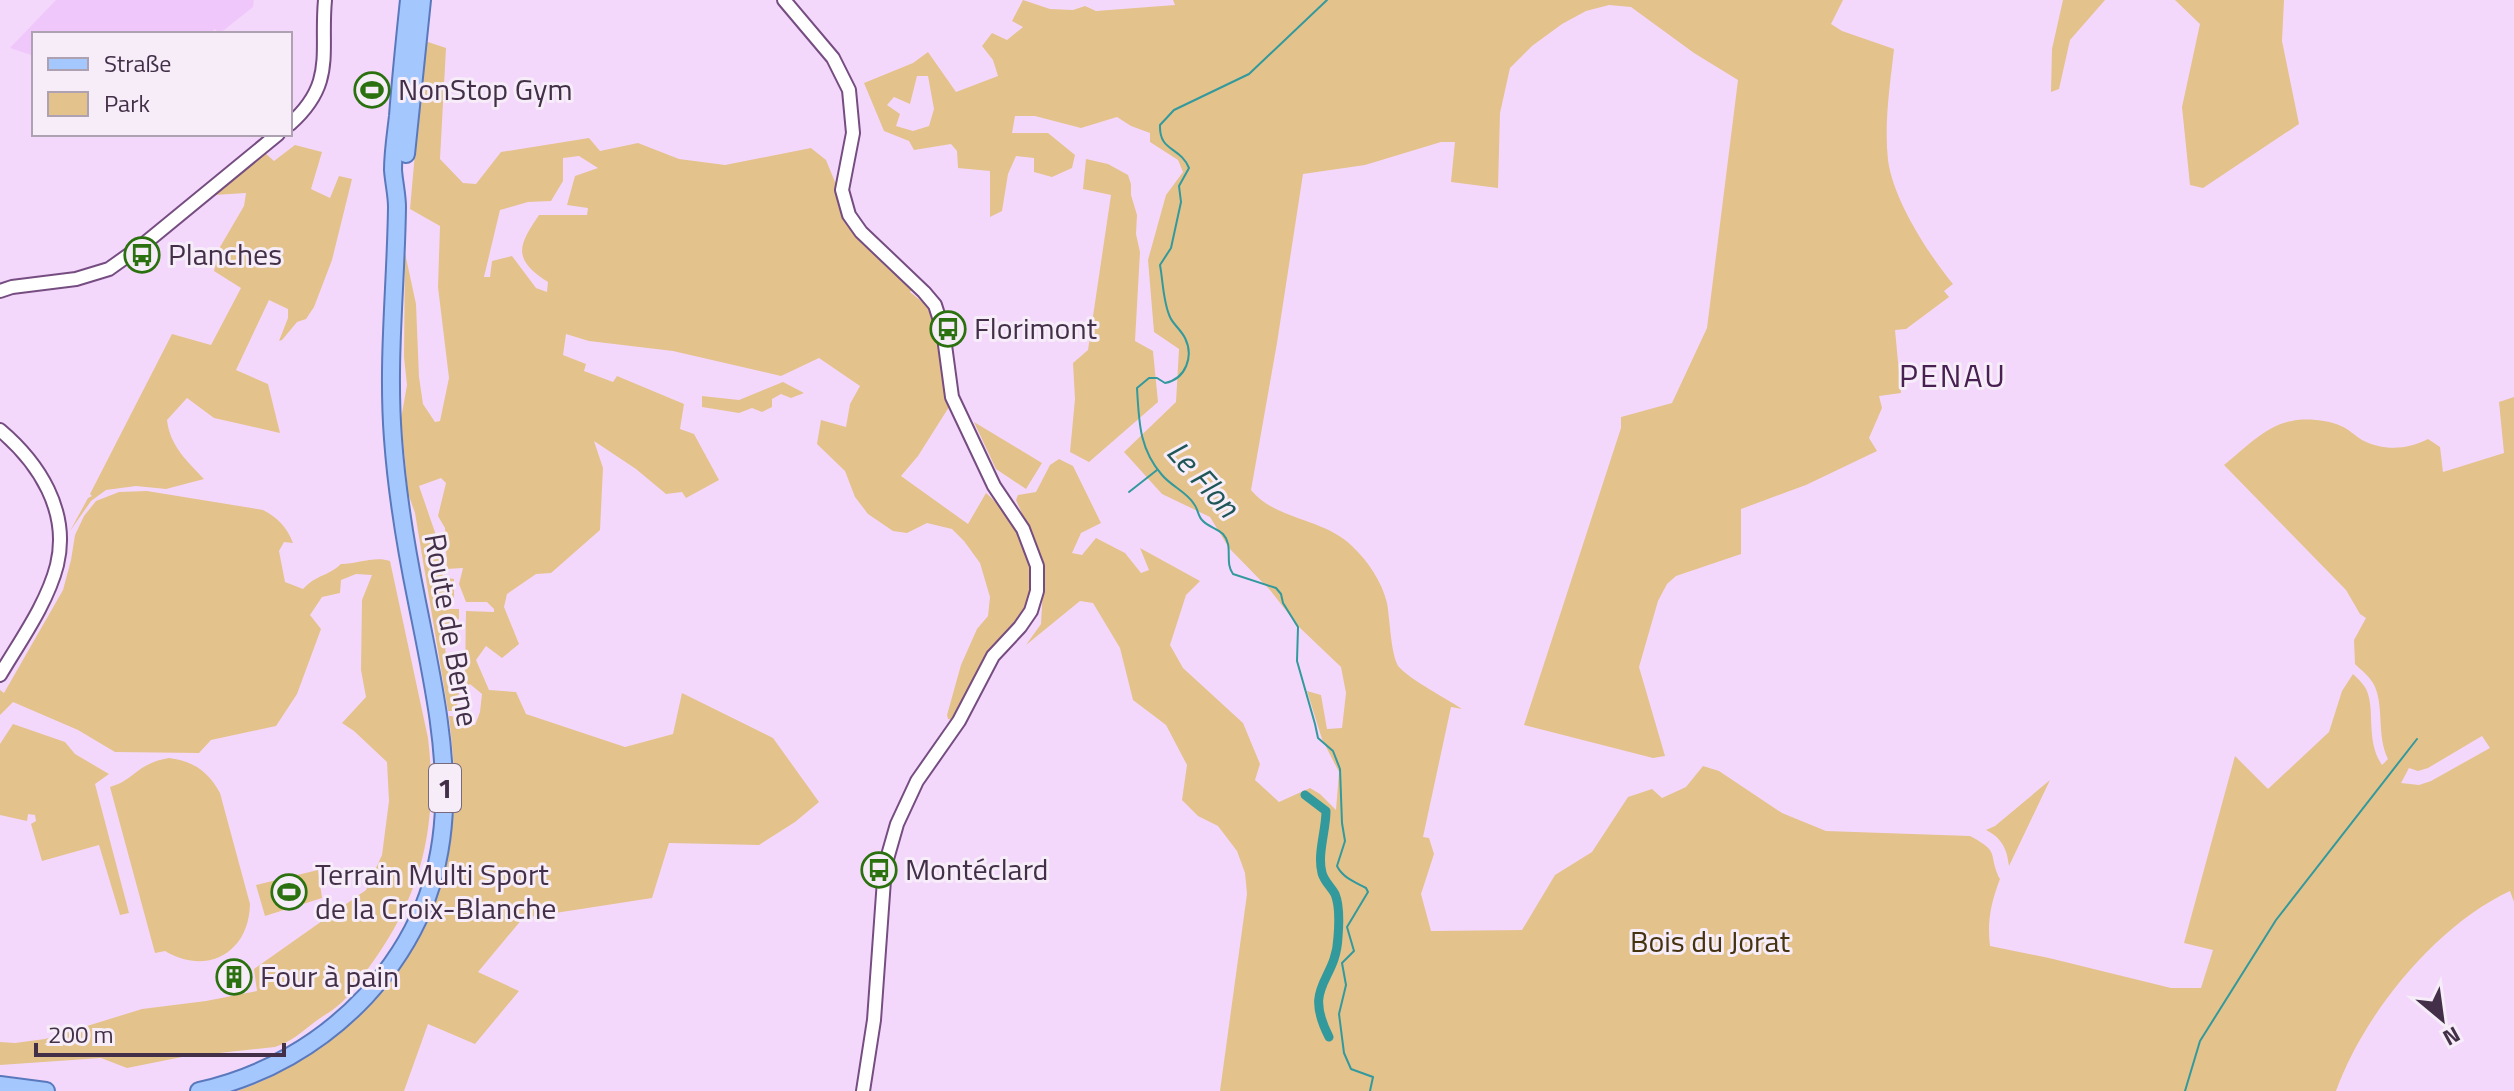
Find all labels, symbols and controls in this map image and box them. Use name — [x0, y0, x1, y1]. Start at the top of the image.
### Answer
legend — [32, 32, 292, 136]
text: Straße — [104, 45, 171, 81]
place label: NonStop Gym — [398, 66, 573, 112]
sports icon: NonStop Gym — [353, 71, 391, 109]
text: Park — [104, 85, 150, 121]
place label: Planches — [168, 231, 282, 277]
bus stop icon: Planches — [123, 236, 161, 274]
place label: Florimont — [974, 305, 1097, 351]
bus stop icon: Florimont — [929, 310, 967, 348]
district label: PENAU — [1899, 351, 2007, 399]
water label: Le Flon — [1156, 429, 1252, 528]
street label: Route de Berne — [412, 530, 492, 730]
road number: 1 — [429, 764, 461, 812]
place label: Montéclard — [905, 846, 1049, 892]
place label: Terrain Multi Sport de la Croix-Blanche — [315, 851, 557, 931]
bus stop icon: Montéclard — [860, 851, 898, 889]
sports icon: Terrain Multi Sport de la Croix-Blanche — [270, 873, 308, 911]
park label: Bois du Jorat — [1630, 918, 1791, 964]
place label: Four à pain — [260, 953, 399, 999]
building icon: Four à pain — [215, 958, 253, 996]
north arrow — [2402, 979, 2482, 1059]
scale bar — [36, 1007, 284, 1057]
text: 200 m — [48, 1016, 114, 1052]
text: N — [2437, 1018, 2467, 1055]

